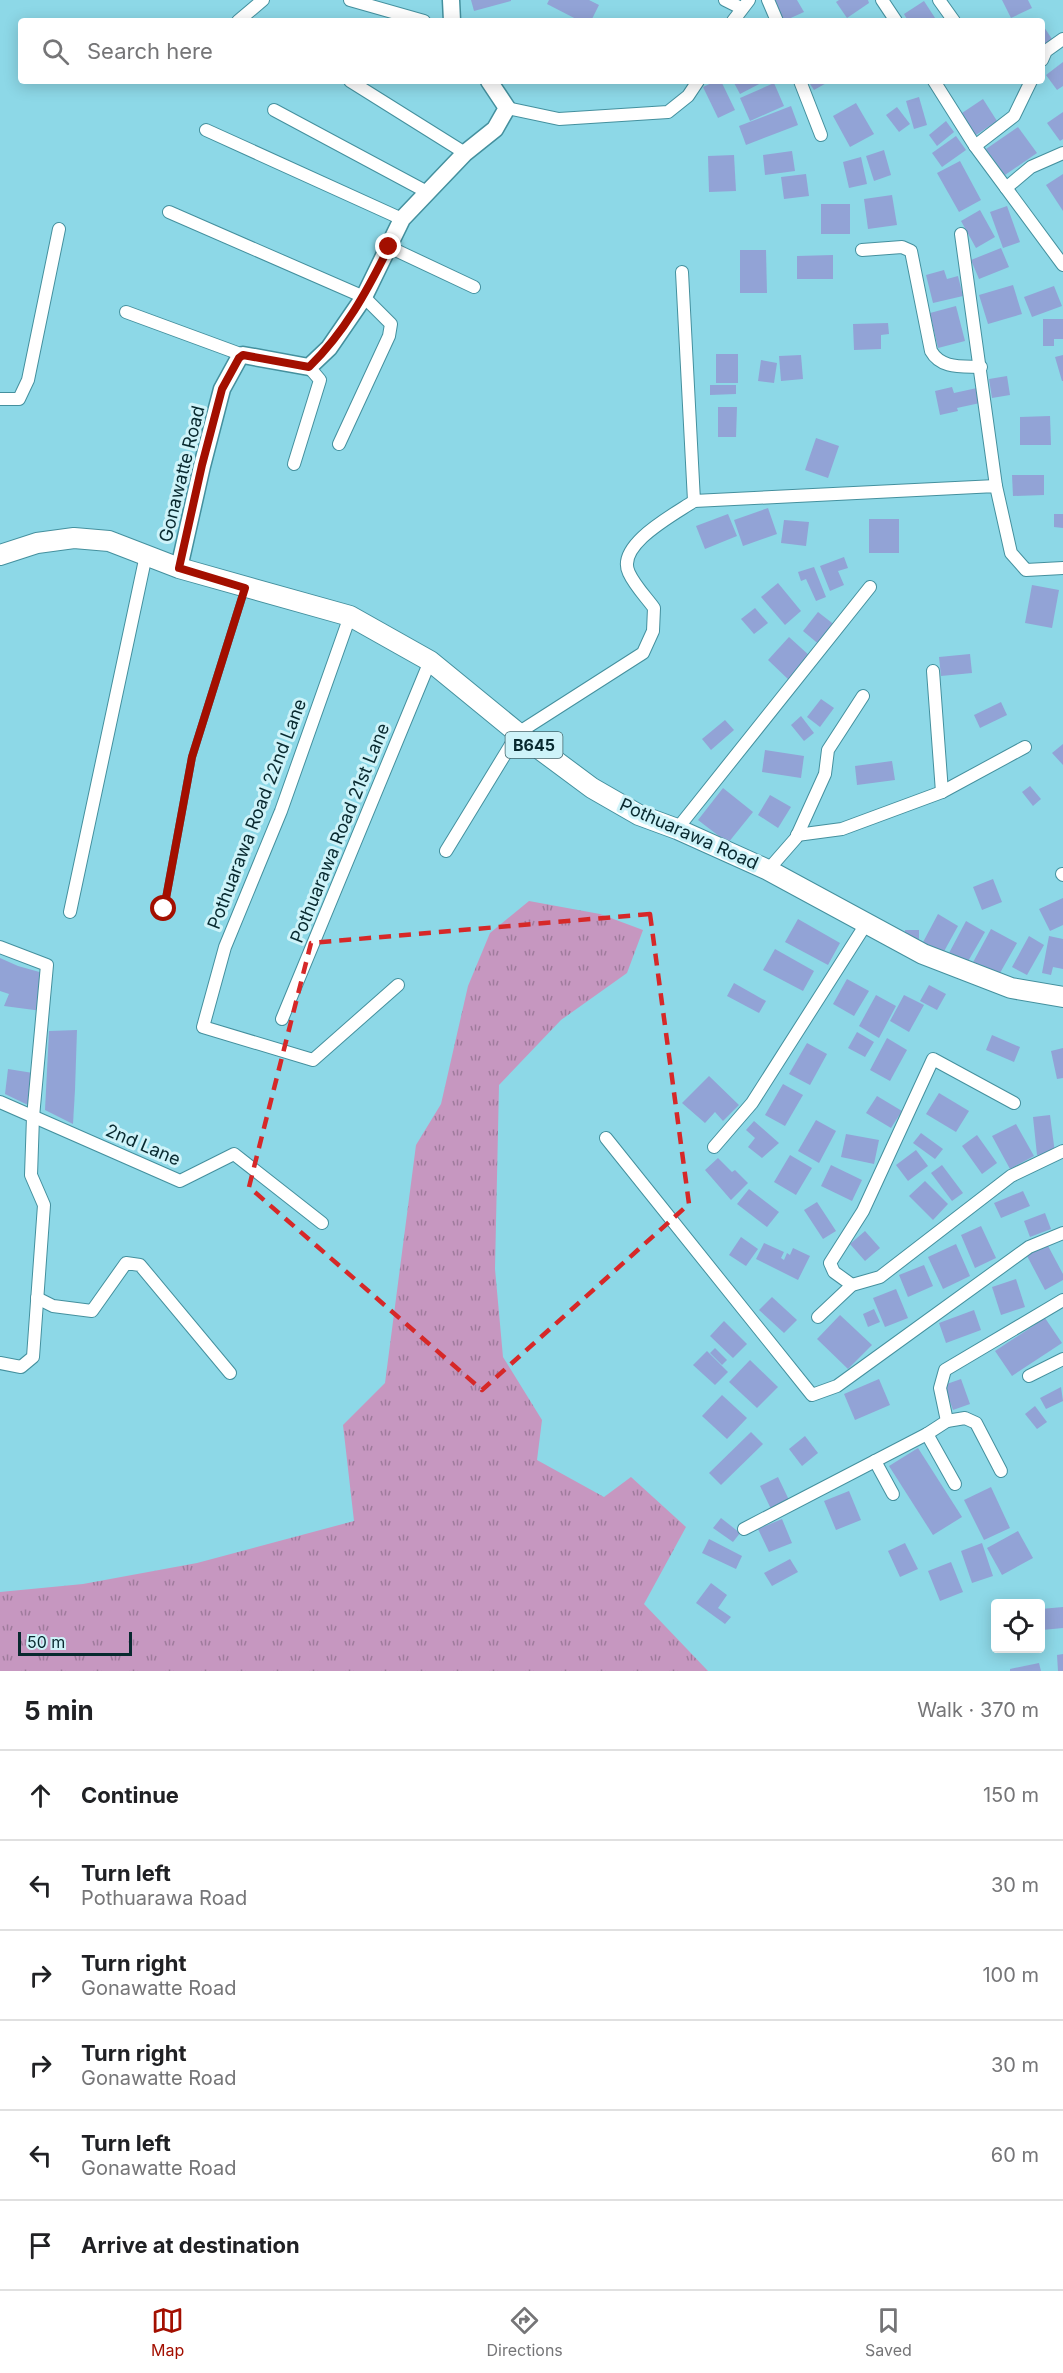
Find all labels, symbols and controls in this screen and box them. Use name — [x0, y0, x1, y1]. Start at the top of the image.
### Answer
search box — [18, 18, 1045, 84]
icon: search — [39, 35, 72, 68]
text: Search here — [87, 38, 213, 64]
route end — [375, 233, 401, 259]
street label: Gonawatte Road — [154, 403, 209, 544]
street label: Pothuarawa Road 22nd Lane — [203, 696, 310, 932]
street label: Pothuarawa Road 21st Lane — [286, 720, 393, 946]
road number: B645 — [506, 732, 562, 758]
street label: Pothuarawa Road — [617, 794, 762, 874]
route start — [150, 895, 176, 921]
street label: 2nd Lane — [103, 1119, 184, 1170]
map controls — [991, 1599, 1045, 1653]
button: locate — [991, 1599, 1045, 1653]
scale bar — [18, 1629, 132, 1656]
text: 50 m — [27, 1632, 65, 1652]
text: 5 min — [24, 1695, 94, 1726]
text: Walk · 370 m — [917, 1698, 1039, 1722]
icon: ahead — [24, 1779, 57, 1812]
text: Continue — [81, 1782, 179, 1808]
text: 150 m — [983, 1783, 1039, 1807]
text: Turn left — [81, 1860, 171, 1886]
icon: left — [24, 1869, 57, 1902]
text: 30 m — [991, 1873, 1039, 1897]
text: Pothuarawa Road — [81, 1886, 247, 1910]
text: Turn right — [81, 1950, 187, 1976]
icon: right — [24, 1959, 57, 1992]
text: 100 m — [982, 1963, 1039, 1987]
text: Gonawatte Road — [81, 1976, 237, 2000]
text: Turn right — [81, 2040, 187, 2066]
icon: right — [24, 2049, 57, 2082]
text: 30 m — [991, 2053, 1039, 2077]
text: Gonawatte Road — [81, 2066, 237, 2090]
text: Turn left — [81, 2130, 171, 2156]
icon: left — [24, 2139, 57, 2172]
text: 60 m — [991, 2143, 1039, 2167]
text: Gonawatte Road — [81, 2156, 237, 2180]
icon: arrive — [24, 2229, 57, 2262]
text: Arrive at destination — [81, 2232, 300, 2258]
tab: Map — [151, 2304, 184, 2360]
tab: Directions — [487, 2304, 563, 2360]
tab: Saved — [865, 2304, 912, 2360]

